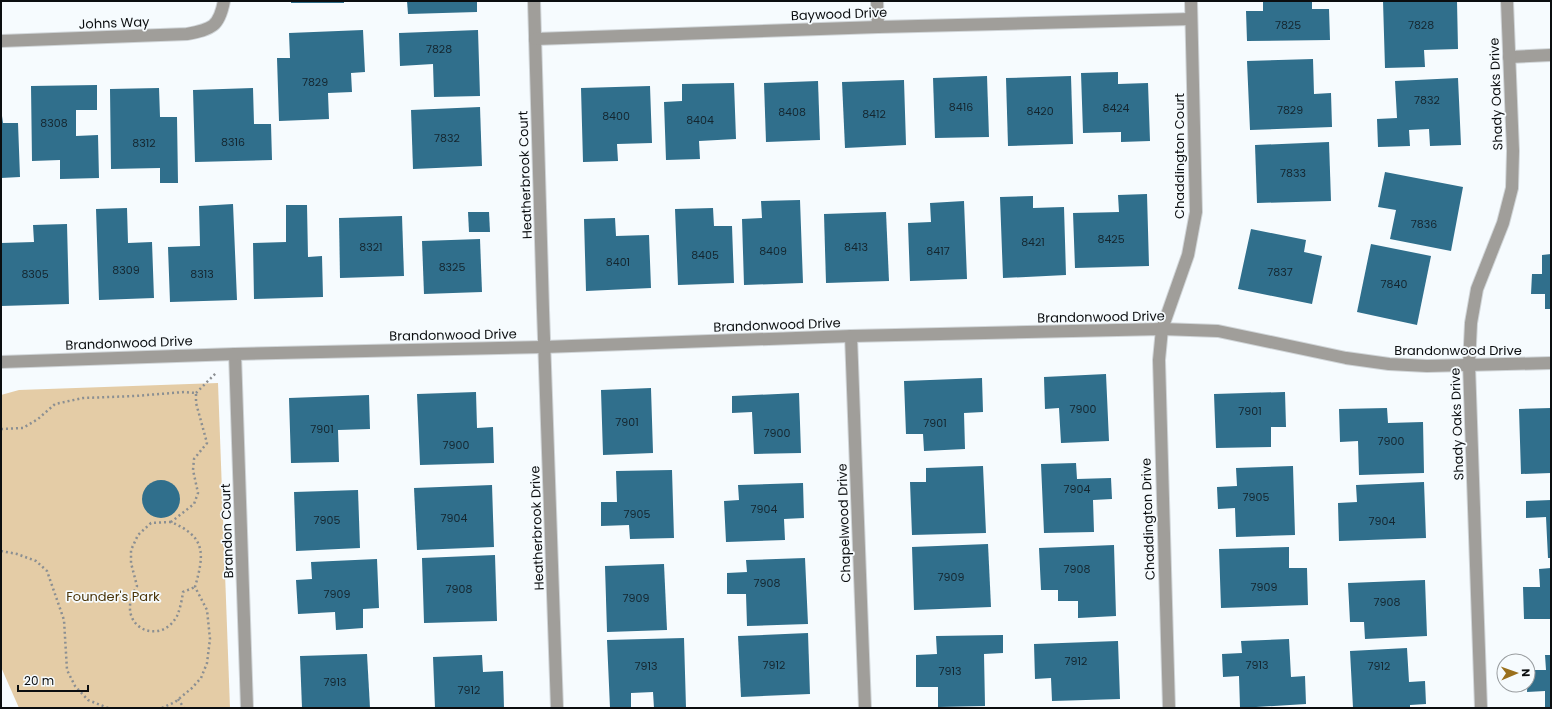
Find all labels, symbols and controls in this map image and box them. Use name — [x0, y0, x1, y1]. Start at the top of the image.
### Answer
street label: Baywood Drive — [791, 3, 887, 25]
street label: Johns Way — [78, 12, 150, 34]
house number: 7825 — [1275, 17, 1301, 33]
house number: 7828 — [1408, 17, 1434, 33]
street label: Shady Oaks Drive — [1485, 37, 1507, 151]
house number: 7828 — [426, 41, 452, 57]
house number: 7829 — [302, 74, 328, 90]
house number: 7832 — [1414, 92, 1440, 108]
street label: Chaddington Court — [1170, 93, 1189, 219]
house number: 8416 — [949, 99, 973, 115]
house number: 8424 — [1102, 100, 1130, 116]
house number: 7829 — [1277, 102, 1303, 118]
house number: 8420 — [1026, 103, 1054, 119]
house number: 8408 — [778, 104, 806, 120]
house number: 8412 — [862, 106, 886, 122]
house number: 8400 — [602, 108, 630, 124]
street label: Heatherbrook Court — [513, 110, 537, 240]
house number: 8404 — [686, 112, 714, 128]
house number: 8308 — [40, 115, 68, 131]
house number: 7832 — [434, 130, 460, 146]
house number: 8316 — [221, 134, 245, 150]
house number: 8312 — [132, 135, 156, 151]
house number: 7833 — [1280, 165, 1306, 181]
house number: 7836 — [1411, 216, 1437, 232]
house number: 8425 — [1097, 231, 1125, 247]
house number: 8421 — [1021, 234, 1045, 250]
house number: 8321 — [359, 239, 383, 255]
house number: 8413 — [844, 239, 868, 255]
house number: 8409 — [759, 243, 787, 259]
house number: 8417 — [926, 243, 950, 259]
house number: 8405 — [691, 247, 719, 263]
house number: 8401 — [606, 254, 630, 270]
house number: 8325 — [439, 259, 465, 275]
house number: 8309 — [112, 262, 140, 278]
house number: 7837 — [1267, 264, 1293, 280]
house number: 8305 — [21, 266, 49, 282]
house number: 8313 — [190, 266, 214, 282]
house number: 7840 — [1381, 276, 1407, 292]
street label: Brandonwood Drive — [1037, 306, 1165, 328]
street label: Brandonwood Drive — [713, 313, 841, 337]
street label: Brandonwood Drive — [389, 324, 517, 346]
street label: Brandonwood Drive — [65, 331, 193, 355]
street label: Brandonwood Drive — [1394, 341, 1522, 360]
street label: Shady Oaks Drive — [1446, 367, 1468, 481]
house number: 7900 — [1070, 401, 1096, 417]
house number: 7901 — [1238, 403, 1262, 419]
house number: 7901 — [615, 414, 639, 430]
house number: 7901 — [923, 415, 947, 431]
house number: 7901 — [310, 421, 334, 437]
house number: 7900 — [764, 425, 790, 441]
house number: 7900 — [1378, 433, 1404, 449]
house number: 7900 — [443, 437, 469, 453]
street label: Chaddington Drive — [1136, 457, 1160, 581]
street label: Chapelwood Drive — [832, 463, 856, 583]
street label: Heatherbrook Drive — [525, 465, 549, 591]
house number: 7904 — [1064, 481, 1090, 497]
street label: Brandon Court — [216, 483, 238, 579]
house number: 7905 — [1243, 489, 1269, 505]
house number: 7904 — [751, 501, 777, 517]
house number: 7905 — [624, 506, 650, 522]
house number: 7904 — [441, 510, 467, 526]
house number: 7905 — [314, 512, 340, 528]
house number: 7904 — [1369, 513, 1395, 529]
house number: 7908 — [1064, 561, 1090, 577]
house number: 7909 — [938, 569, 964, 585]
house number: 7908 — [754, 575, 780, 591]
house number: 7909 — [1251, 579, 1277, 595]
house number: 7908 — [446, 581, 472, 597]
house number: 7909 — [324, 586, 350, 602]
park label: Founder's Park — [66, 587, 160, 606]
house number: 7909 — [623, 590, 649, 606]
house number: 7908 — [1374, 594, 1400, 610]
house number: 7912 — [1065, 653, 1087, 669]
north arrow — [1496, 653, 1536, 693]
house number: 7912 — [763, 657, 785, 673]
house number: 7913 — [1246, 657, 1268, 673]
house number: 7913 — [635, 658, 657, 674]
house number: 7912 — [1368, 658, 1390, 674]
house number: 7913 — [939, 663, 961, 679]
scale bar — [18, 667, 88, 693]
text: N — [1518, 668, 1534, 677]
text: 20 m — [24, 672, 54, 689]
house number: 7913 — [324, 674, 346, 690]
house number: 7912 — [458, 682, 480, 698]

